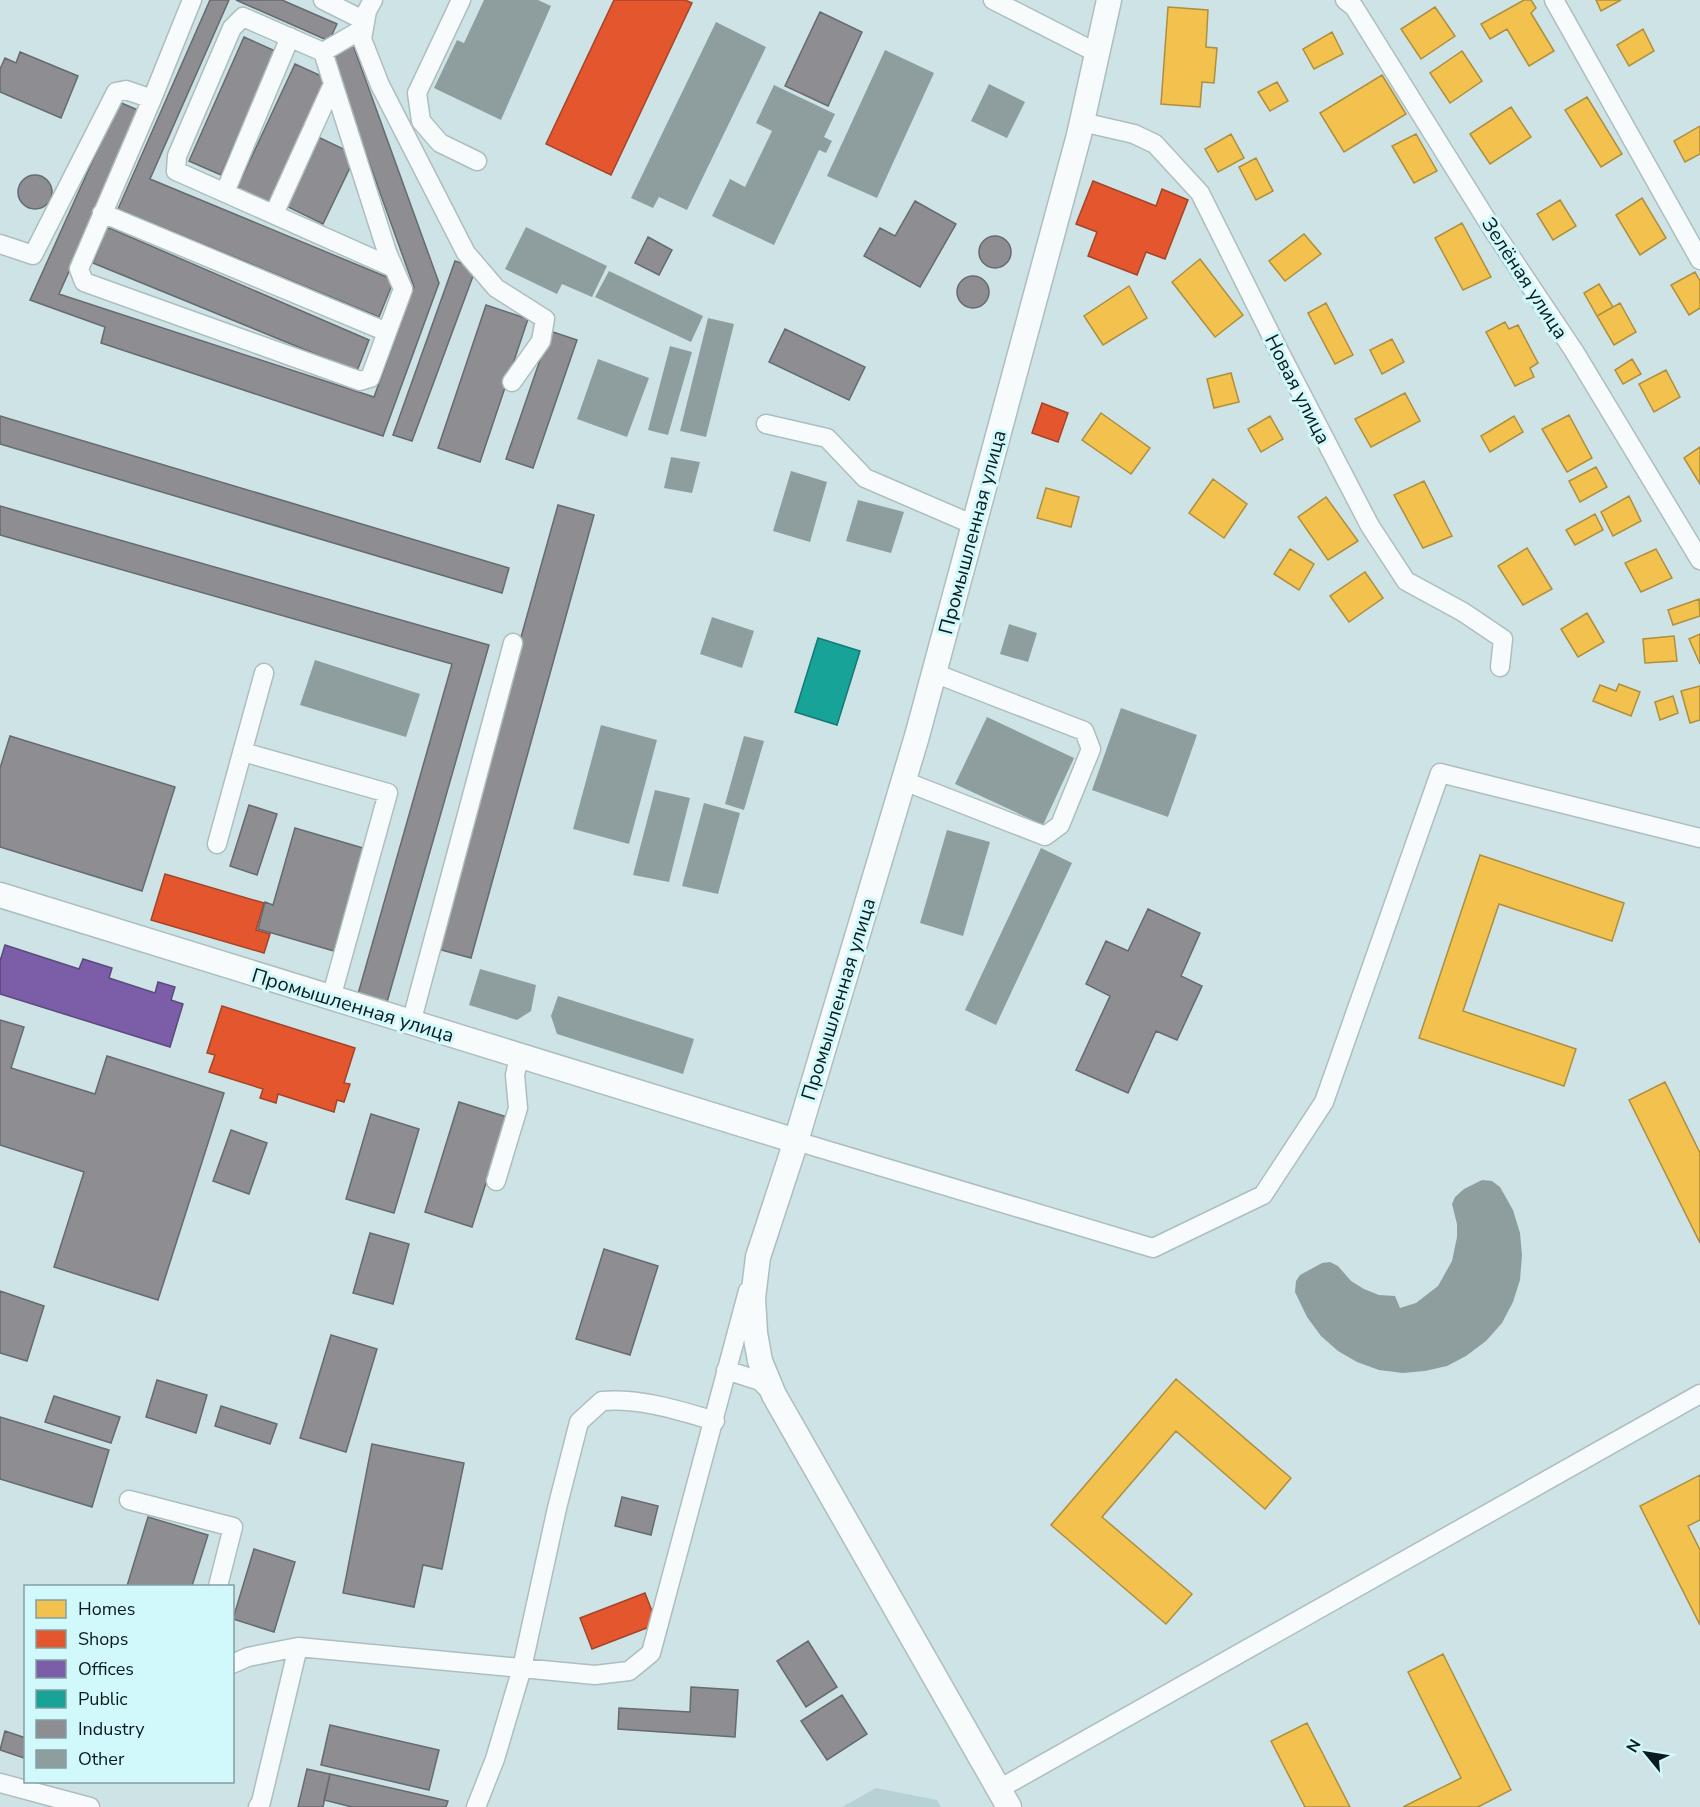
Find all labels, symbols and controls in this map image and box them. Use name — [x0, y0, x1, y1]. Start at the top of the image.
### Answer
street label: Зелёная улица — [1475, 212, 1574, 344]
street label: Новая улица — [1258, 330, 1337, 449]
street label: Промышленная улица — [932, 427, 1013, 637]
street label: Промышленная улица — [795, 895, 882, 1104]
street label: Промышленная улица — [248, 962, 457, 1049]
legend — [24, 1585, 234, 1783]
text: Homes — [78, 1597, 135, 1621]
text: Shops — [78, 1627, 128, 1651]
text: Offices — [78, 1657, 134, 1681]
text: Public — [78, 1687, 128, 1711]
text: Industry — [78, 1717, 145, 1741]
north arrow — [1616, 1723, 1676, 1783]
text: N — [1621, 1735, 1646, 1757]
text: Other — [78, 1747, 125, 1771]

